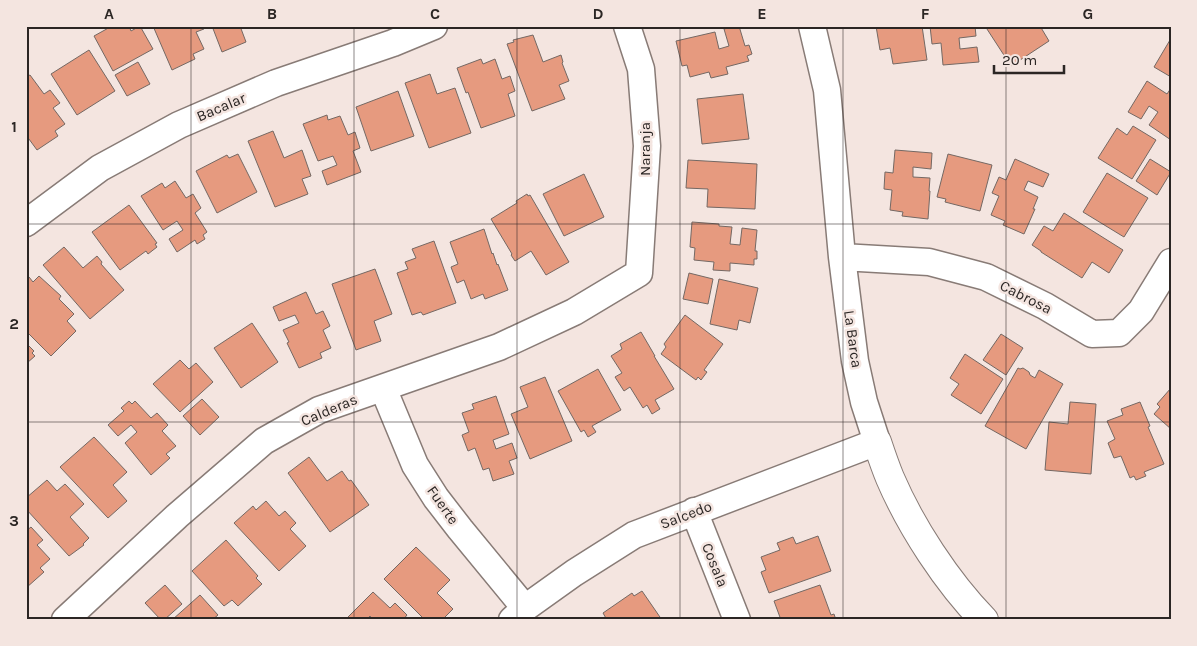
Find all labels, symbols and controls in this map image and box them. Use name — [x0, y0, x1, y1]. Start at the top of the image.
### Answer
text: A — [104, 4, 114, 23]
text: B — [267, 4, 277, 23]
text: C — [430, 4, 440, 23]
text: D — [593, 4, 604, 23]
text: E — [757, 4, 767, 23]
text: F — [921, 4, 930, 23]
text: G — [1083, 4, 1093, 23]
scale bar — [994, 42, 1064, 74]
text: 20 m — [1002, 51, 1037, 69]
street label: Bacalar — [194, 88, 249, 125]
text: 1 — [11, 117, 17, 136]
street label: Naranja — [636, 122, 654, 176]
street label: Cabrosa — [997, 276, 1055, 318]
street label: La Barca — [840, 309, 866, 369]
text: 2 — [9, 314, 19, 333]
street label: Calderas — [298, 390, 360, 430]
street label: Fuerte — [423, 482, 463, 528]
street label: Salcedo — [658, 497, 714, 533]
text: 3 — [9, 511, 19, 530]
street label: Cosala — [698, 540, 732, 590]

